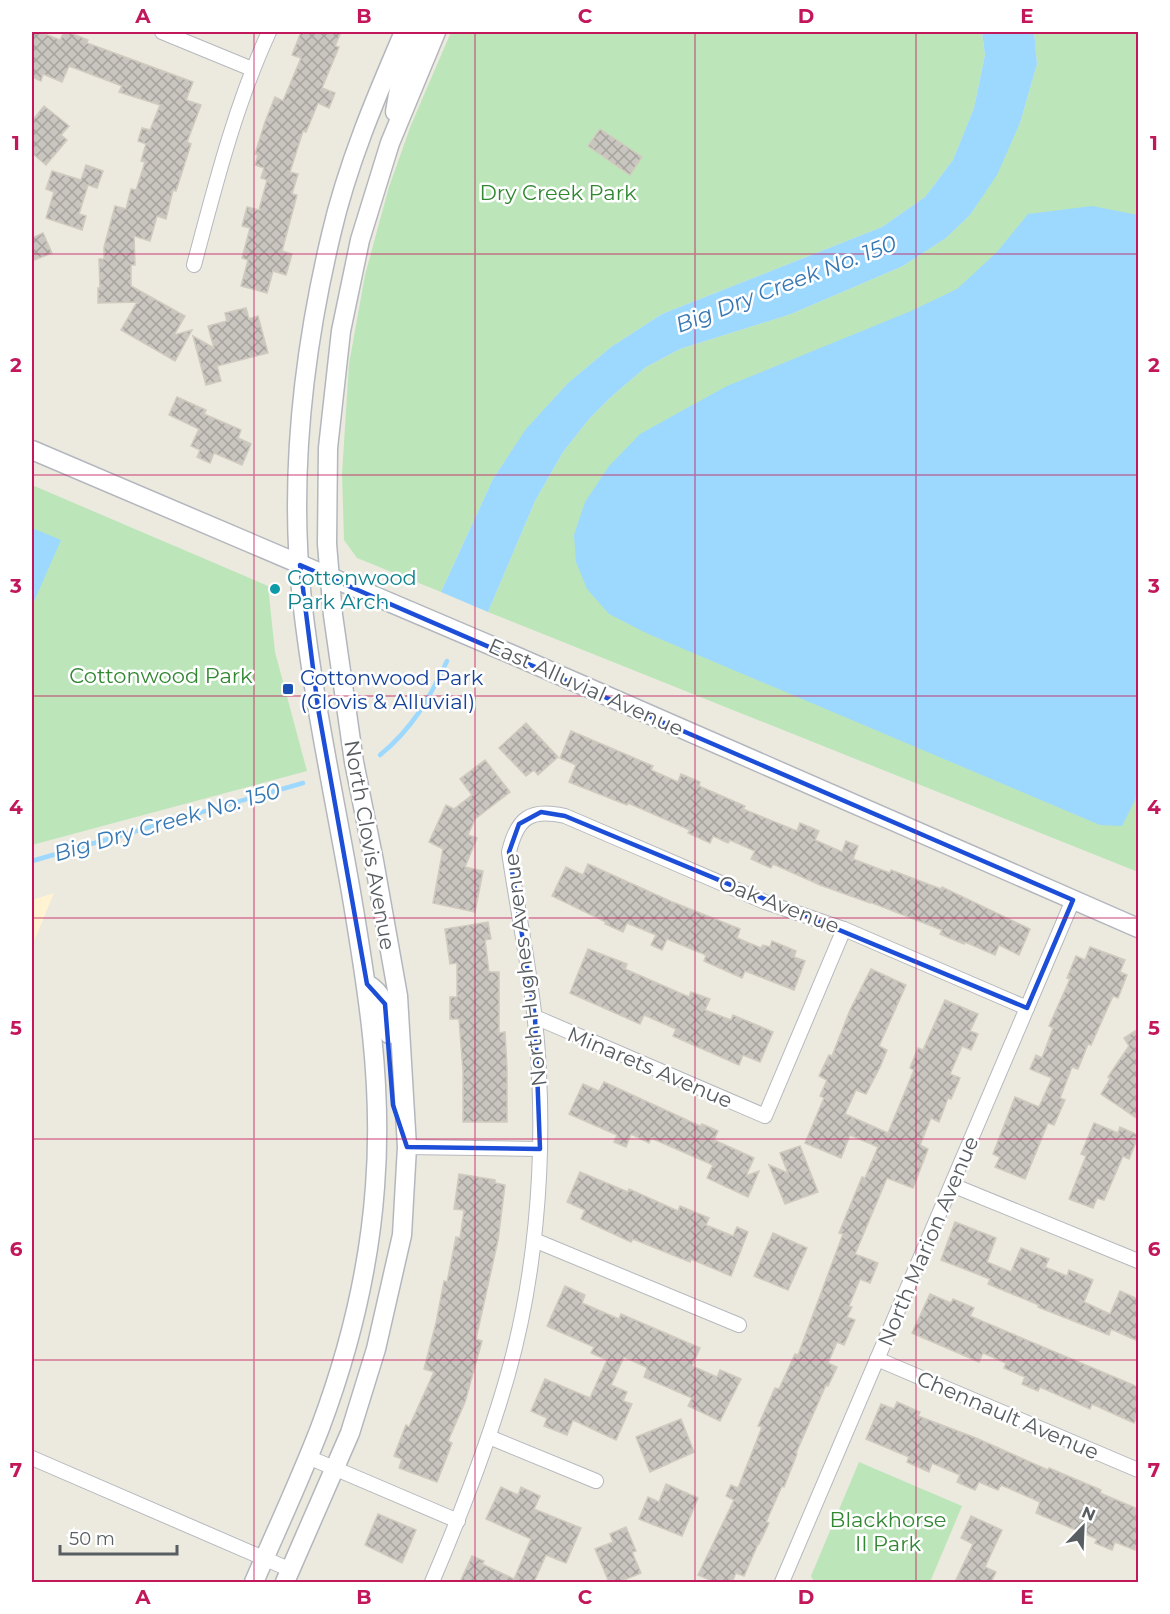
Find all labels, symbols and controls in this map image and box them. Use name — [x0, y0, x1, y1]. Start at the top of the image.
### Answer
text: A — [134, 4, 151, 28]
text: B — [356, 4, 372, 28]
text: C — [578, 4, 593, 28]
text: D — [798, 4, 814, 28]
text: E — [1020, 4, 1034, 28]
text: 1 — [12, 131, 20, 155]
text: 1 — [1150, 131, 1158, 155]
park label: Dry Creek Park — [480, 180, 637, 205]
water label: Big Dry Creek No. 150 — [672, 229, 901, 339]
text: 2 — [10, 353, 22, 377]
text: 2 — [1148, 353, 1160, 377]
place label: Cottonwood Park Arch — [287, 565, 417, 614]
text: 3 — [9, 574, 22, 598]
text: 3 — [1147, 574, 1160, 598]
marker: Cottonwood Park Arch — [268, 582, 282, 596]
street label: East Alluvial Avenue — [485, 633, 687, 741]
park label: Cottonwood Park — [69, 663, 253, 688]
place label: Cottonwood Park (Clovis & Alluvial) — [300, 665, 484, 714]
marker: Cottonwood Park (Clovis & Alluvial) — [281, 682, 295, 696]
street label: North Clovis Avenue — [339, 738, 401, 952]
water label: Big Dry Creek No. 150 — [51, 777, 284, 867]
text: 4 — [9, 795, 23, 819]
text: 4 — [1147, 795, 1161, 819]
street label: North Hughes Avenue — [498, 852, 552, 1088]
street label: Oak Avenue — [715, 870, 843, 938]
text: 5 — [10, 1016, 22, 1040]
text: 5 — [1148, 1016, 1160, 1040]
street label: Minarets Avenue — [564, 1021, 736, 1113]
street label: North Marion Avenue — [872, 1132, 984, 1350]
text: 6 — [10, 1237, 23, 1261]
text: 6 — [1148, 1237, 1161, 1261]
street label: Chennault Avenue — [913, 1365, 1103, 1465]
text: 7 — [10, 1458, 22, 1482]
text: 7 — [1148, 1458, 1160, 1482]
north arrow — [1053, 1497, 1113, 1557]
text: N — [1079, 1502, 1098, 1525]
park label: Blackhorse II Park — [830, 1507, 946, 1556]
scale bar — [60, 1518, 177, 1556]
text: 50 m — [69, 1528, 115, 1550]
text: A — [134, 1585, 151, 1609]
text: B — [356, 1585, 372, 1609]
text: C — [578, 1585, 593, 1609]
text: D — [798, 1585, 814, 1609]
text: E — [1020, 1585, 1034, 1609]

